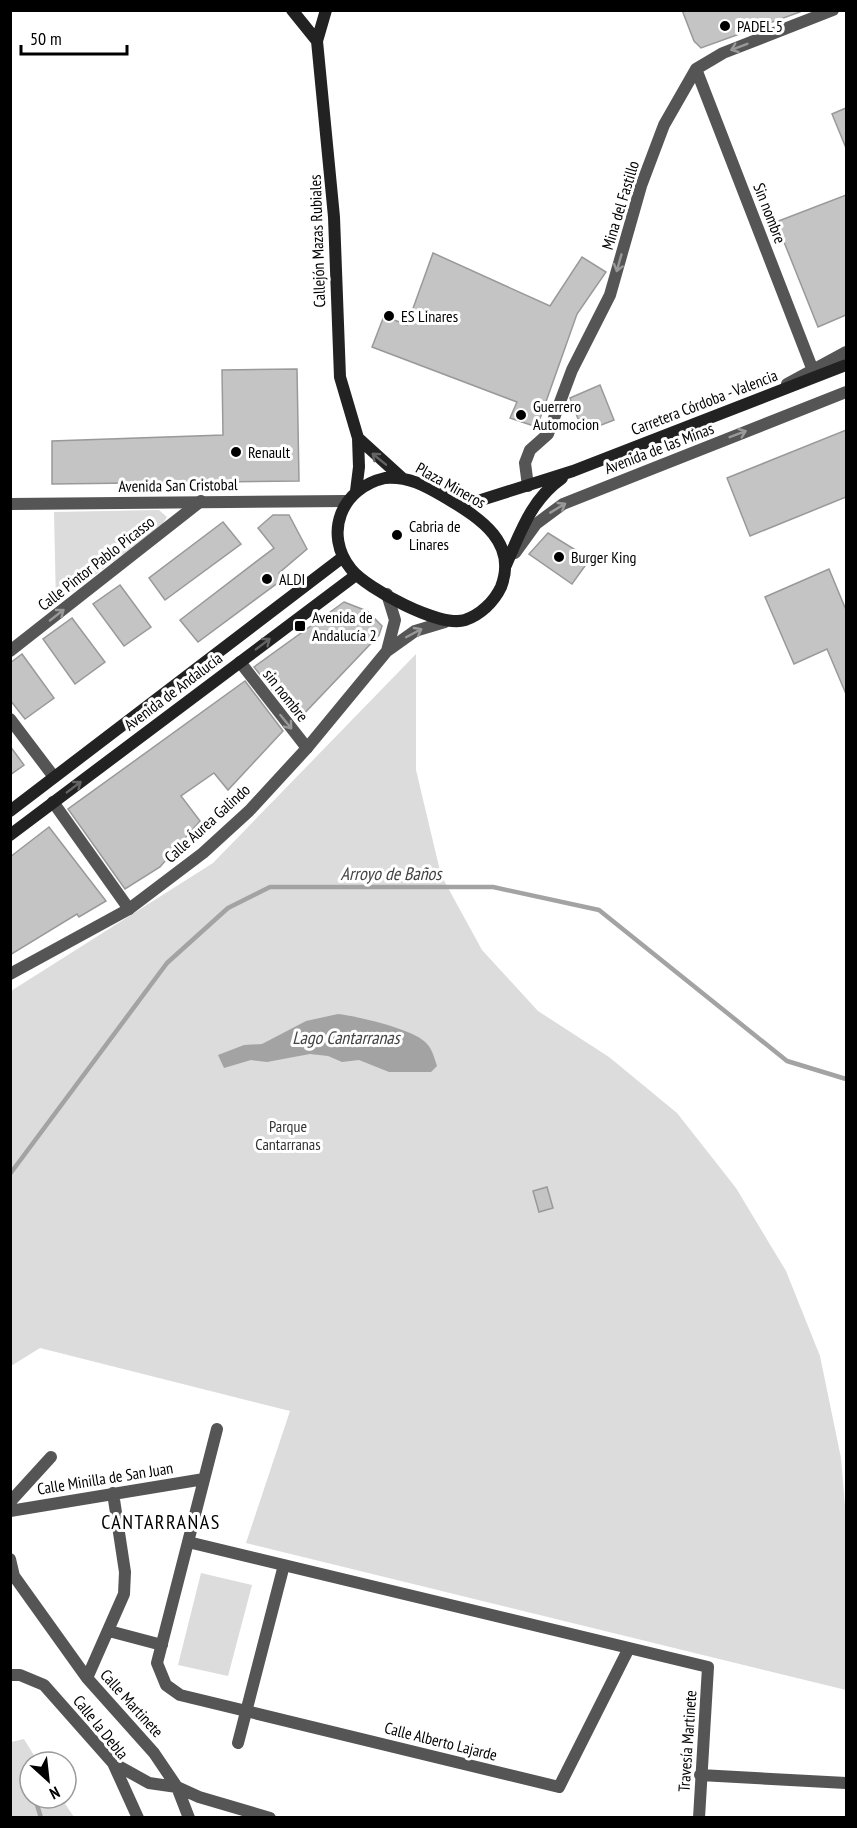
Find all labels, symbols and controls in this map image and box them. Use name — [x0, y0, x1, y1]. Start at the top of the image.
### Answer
place label: PADEL 5 — [737, 16, 783, 36]
scale bar — [21, 18, 128, 56]
marker: PADEL 5 — [718, 19, 732, 33]
text: 50 m — [30, 27, 62, 50]
one-way arrow — [730, 42, 749, 53]
street label: Mina del Fastillo — [597, 158, 643, 252]
street label: Callejón Mazas Rubiales — [305, 174, 329, 308]
street label: Sin nombre — [749, 180, 791, 246]
one-way arrow — [613, 253, 624, 272]
place label: ES Linares — [401, 306, 458, 326]
marker: ES Linares — [382, 309, 396, 323]
street label: Carretera Córdoba - Valencia — [628, 365, 780, 439]
place label: Guerrero Automocion — [533, 396, 599, 434]
marker: Guerrero Automocion — [514, 408, 528, 422]
street label: Avenida de las Minas — [602, 418, 716, 478]
one-way arrow — [728, 428, 747, 439]
place label: Renault — [248, 442, 291, 462]
marker: Renault — [229, 445, 243, 459]
one-way arrow — [371, 452, 387, 465]
street label: Plaza Mineros — [413, 458, 489, 512]
street label: Avenida San Cristobal — [118, 474, 238, 496]
one-way arrow — [549, 502, 566, 514]
street label: Calle Pintor Pablo Picasso — [34, 511, 158, 615]
place label: Cabria de Linares — [409, 516, 461, 554]
marker: Cabria de Linares — [390, 528, 404, 542]
place label: Burger King — [571, 547, 636, 567]
marker: Burger King — [552, 550, 566, 564]
place label: ALDI — [279, 569, 305, 589]
marker: ALDI — [260, 572, 274, 586]
place label: Avenida de Andalucía 2 — [312, 607, 377, 645]
one-way arrow — [48, 609, 64, 622]
marker: Avenida de Andalucía 2 — [293, 619, 307, 633]
one-way arrow — [405, 627, 423, 638]
one-way arrow — [255, 638, 271, 650]
street label: Avenida de Andalucía — [120, 648, 226, 734]
street label: sin nombre — [259, 665, 313, 725]
one-way arrow — [279, 714, 292, 730]
street label: Calle Áurea Galindo — [160, 779, 254, 867]
one-way arrow — [65, 780, 81, 793]
water label: Arroyo de Baños — [341, 862, 443, 885]
water label: Lago Cantarranas — [292, 1026, 402, 1049]
park label: Parque Cantarranas — [255, 1116, 321, 1154]
street label: Calle Minilla de San Juan — [36, 1457, 174, 1499]
district label: CANTARRANAS — [101, 1509, 221, 1535]
street label: Calle Martinete — [96, 1665, 168, 1741]
street label: Travesía Martinete — [673, 1690, 701, 1792]
street label: Calle la Debla — [69, 1691, 133, 1763]
street label: Calle Alberto Lajarde — [383, 1717, 499, 1765]
north arrow — [18, 1750, 78, 1810]
text: N — [46, 1782, 63, 1804]

